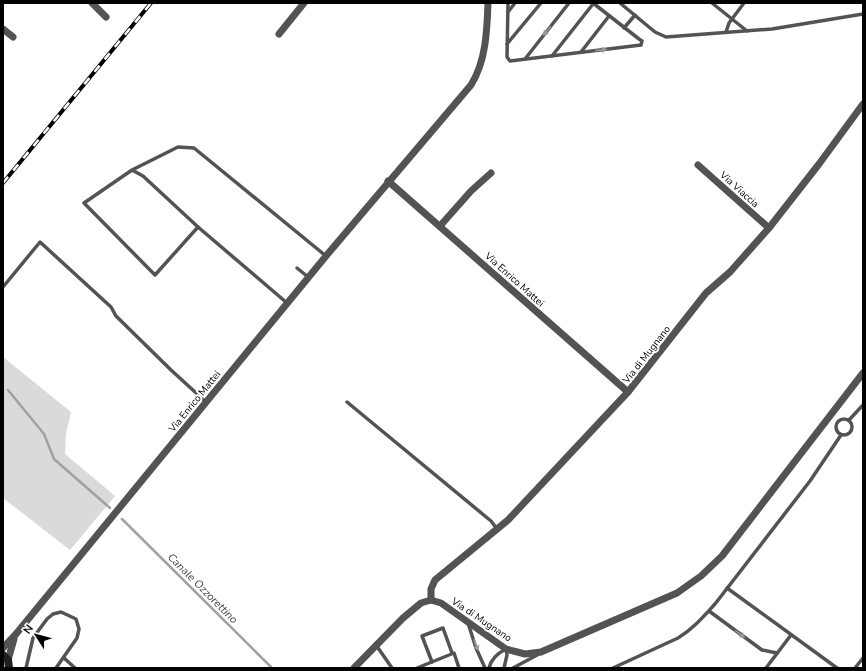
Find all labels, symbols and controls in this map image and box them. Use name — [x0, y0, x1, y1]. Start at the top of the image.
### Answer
one-way arrow — [542, 25, 551, 36]
one-way arrow — [595, 47, 608, 53]
street label: Via Viaccia — [716, 168, 762, 211]
street label: Via Enrico Mattei — [481, 249, 547, 310]
street label: Via di Mugnano — [619, 322, 674, 387]
street label: Via Enrico Mattei — [165, 368, 224, 436]
water label: Canale Ozzorettino — [164, 550, 241, 627]
street label: Via di Mugnano — [448, 594, 515, 645]
north arrow — [16, 615, 56, 655]
text: N — [20, 622, 37, 637]
one-way arrow — [735, 630, 745, 638]
one-way arrow — [473, 640, 479, 652]

